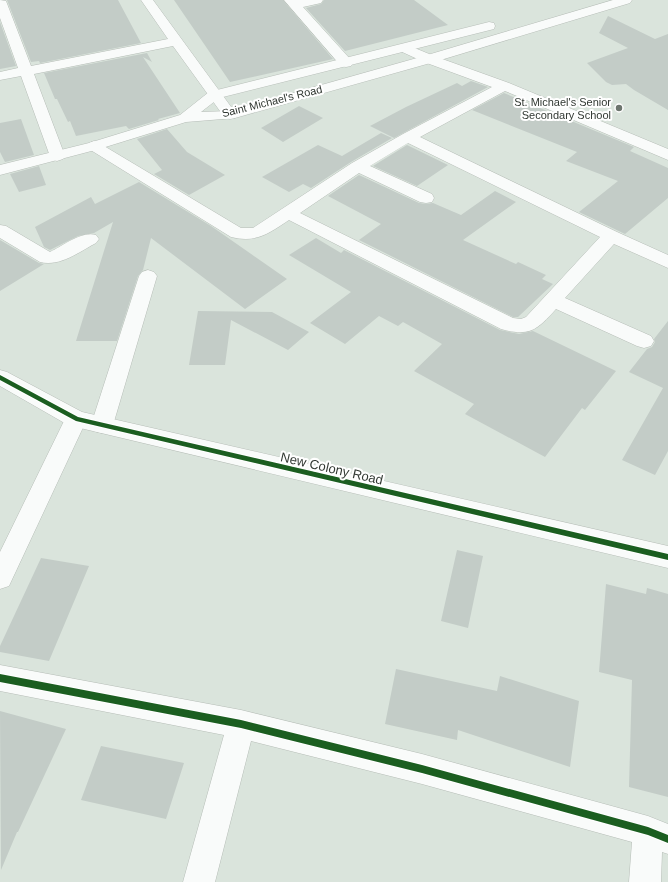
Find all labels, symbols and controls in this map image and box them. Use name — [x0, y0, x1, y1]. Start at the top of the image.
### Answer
street label: Saint Michael's Road — [221, 83, 323, 119]
place label: St. Michael's Senior Secondary School — [514, 96, 611, 121]
marker: St. Michael's Senior Secondary School — [614, 103, 624, 113]
street label: New Colony Road — [279, 449, 385, 488]

